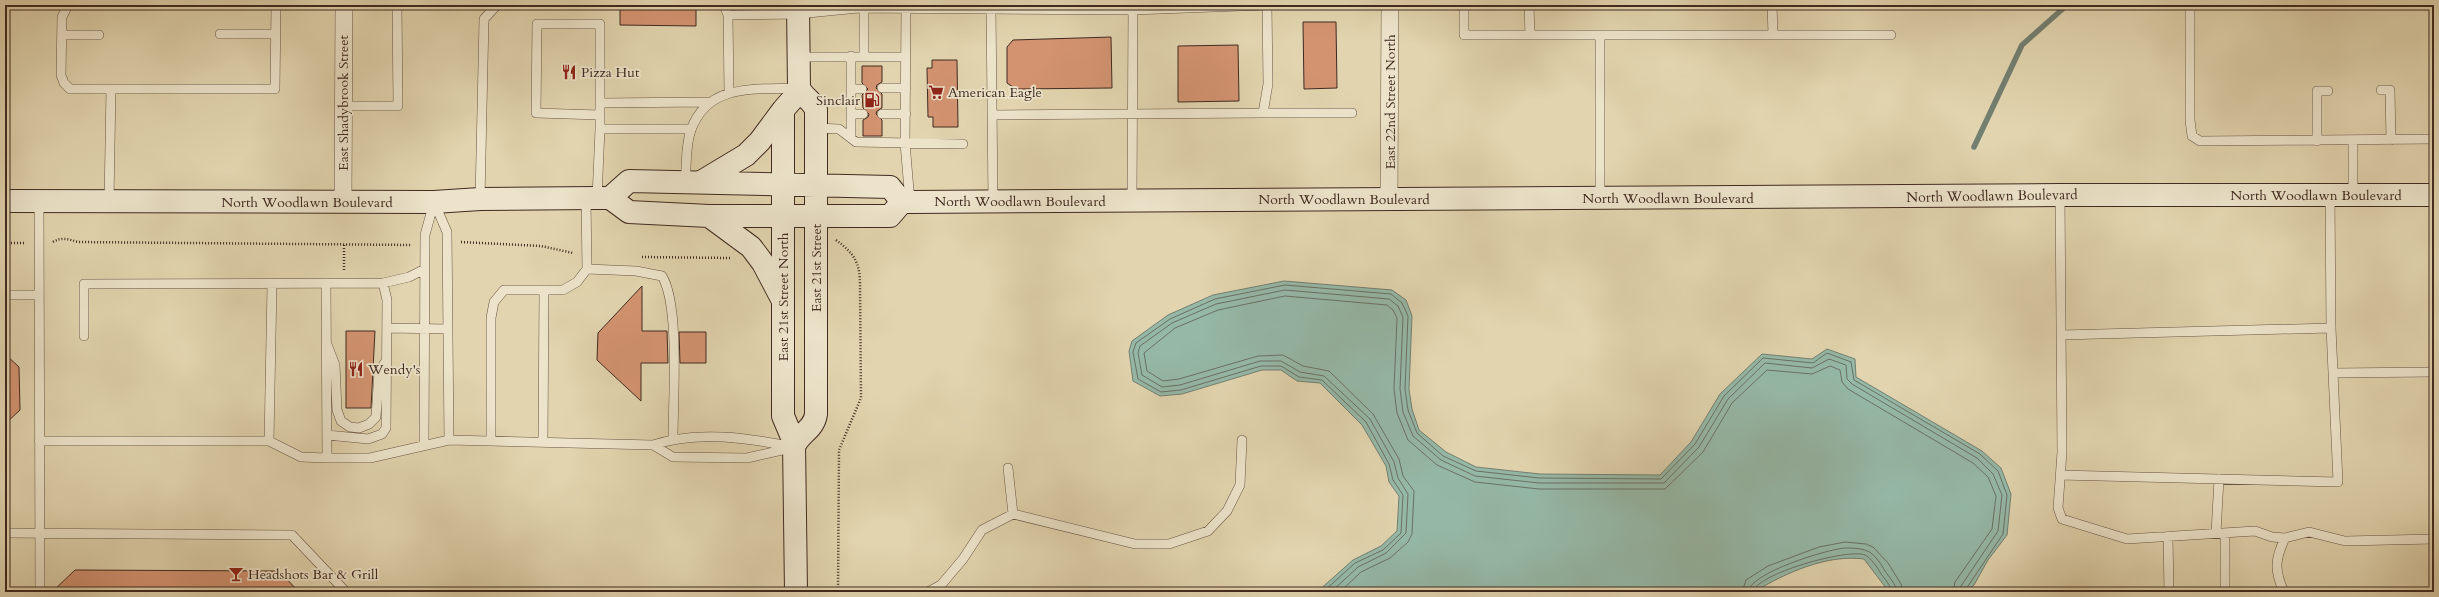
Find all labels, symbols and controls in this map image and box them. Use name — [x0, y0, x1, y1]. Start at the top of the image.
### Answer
street label: East 22nd Street North — [1381, 34, 1400, 170]
street label: East Shadybrook Street — [334, 35, 353, 171]
restaurant icon: Pizza Hut — [560, 63, 578, 81]
place label: Pizza Hut — [581, 63, 640, 82]
supermarket icon: American Eagle — [927, 83, 945, 101]
place label: American Eagle — [948, 83, 1042, 102]
place label: Sinclair — [816, 91, 861, 110]
fuel station icon: Sinclair — [863, 91, 881, 109]
street label: North Woodlawn Boulevard — [1906, 185, 2078, 207]
street label: North Woodlawn Boulevard — [2230, 186, 2402, 205]
street label: North Woodlawn Boulevard — [1582, 189, 1754, 208]
street label: North Woodlawn Boulevard — [1258, 190, 1430, 209]
street label: North Woodlawn Boulevard — [934, 192, 1106, 211]
street label: North Woodlawn Boulevard — [221, 193, 393, 212]
street label: East 21st Street — [807, 223, 826, 312]
street label: East 21st Street North — [774, 232, 793, 361]
restaurant icon: Wendy's — [347, 360, 365, 378]
place label: Wendy's — [367, 360, 421, 379]
bar icon: Headshots Bar & Grill — [227, 565, 245, 583]
place label: Headshots Bar & Grill — [248, 565, 379, 584]

